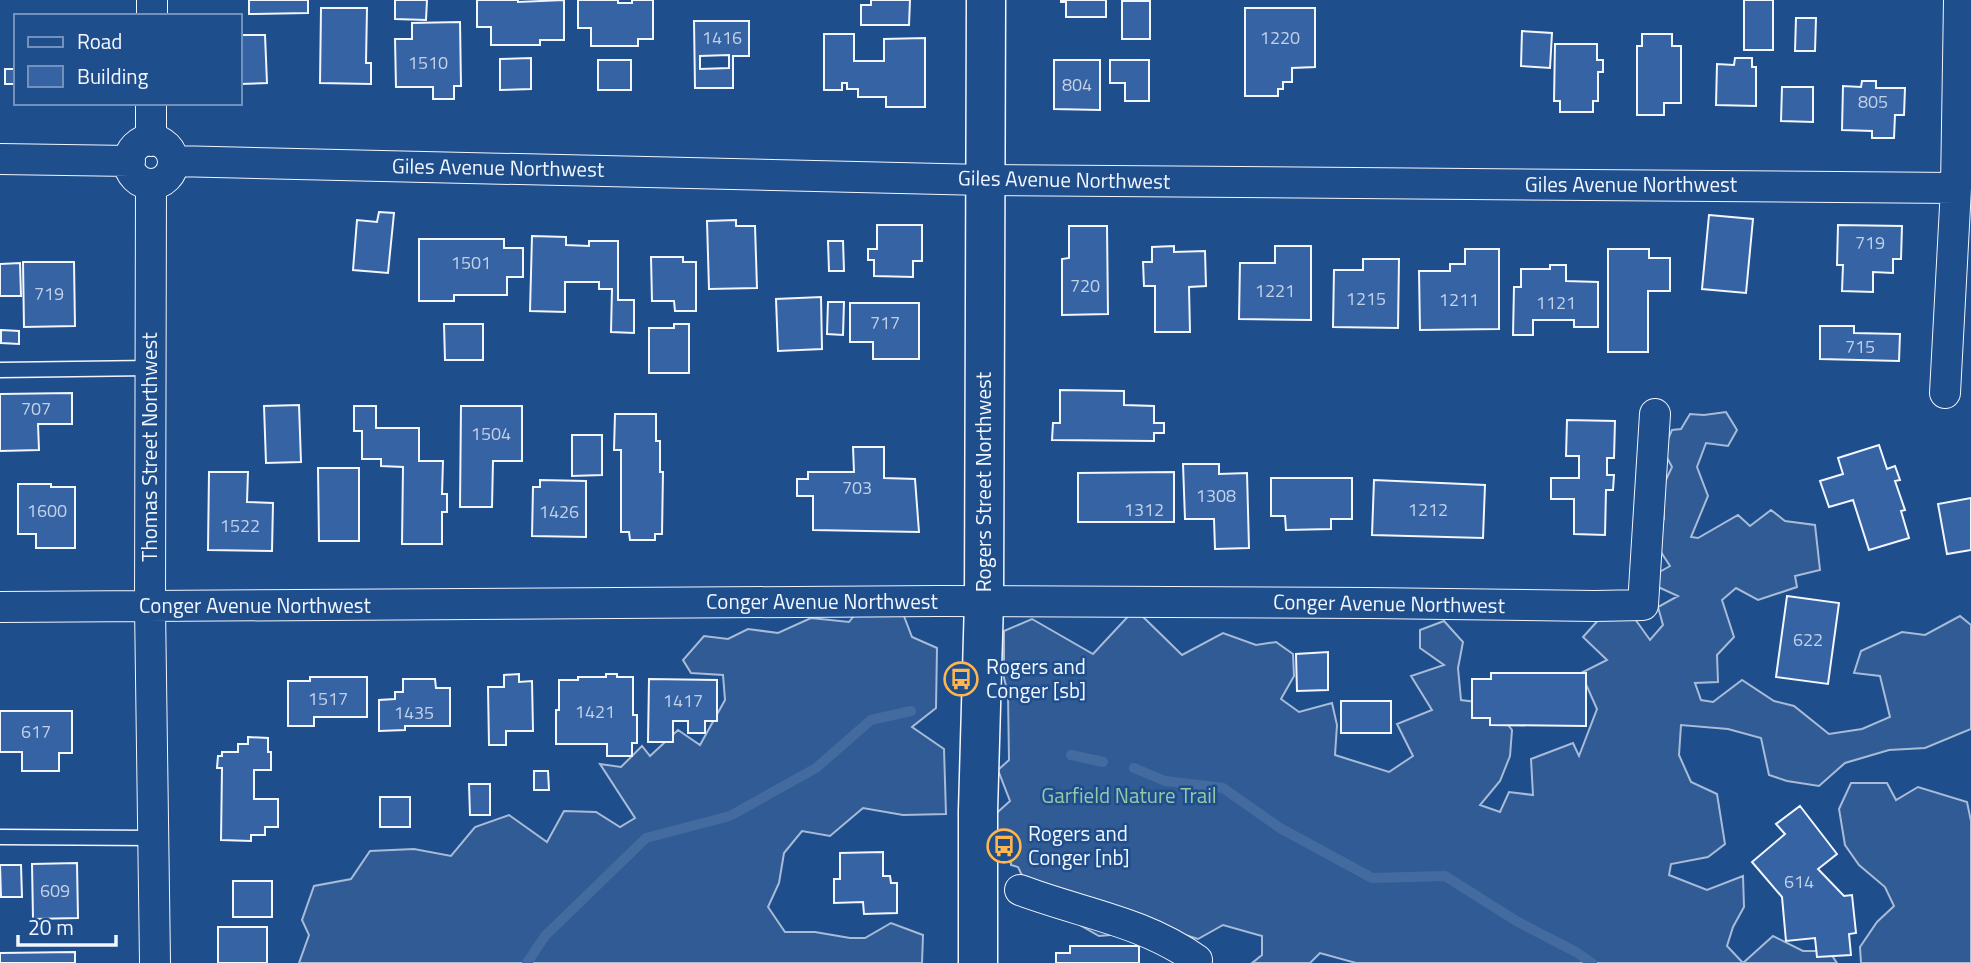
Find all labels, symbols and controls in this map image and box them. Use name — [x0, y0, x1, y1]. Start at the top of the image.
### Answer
legend — [14, 14, 242, 105]
house number: 1416 — [702, 24, 742, 51]
house number: 1220 — [1260, 24, 1300, 51]
text: Road — [77, 25, 122, 57]
house number: 1510 — [408, 49, 448, 76]
text: Building — [77, 60, 149, 92]
house number: 804 — [1062, 71, 1092, 98]
house number: 805 — [1858, 88, 1888, 115]
street label: Giles Avenue Northwest — [392, 149, 605, 185]
street label: Giles Avenue Northwest — [958, 161, 1171, 197]
street label: Giles Avenue Northwest — [1525, 168, 1738, 200]
house number: 719 — [1855, 229, 1885, 256]
house number: 1501 — [451, 249, 491, 276]
house number: 720 — [1070, 272, 1100, 299]
house number: 1221 — [1255, 277, 1295, 304]
house number: 719 — [34, 280, 64, 307]
house number: 1215 — [1346, 285, 1386, 312]
house number: 1211 — [1439, 286, 1479, 313]
house number: 1121 — [1536, 289, 1576, 316]
house number: 717 — [870, 309, 900, 336]
street label: Thomas Street Northwest — [133, 332, 165, 562]
house number: 715 — [1845, 333, 1875, 360]
street label: Rogers Street Northwest — [967, 371, 999, 592]
house number: 707 — [21, 395, 51, 422]
house number: 1504 — [471, 420, 511, 447]
house number: 703 — [842, 474, 872, 501]
house number: 1308 — [1196, 482, 1236, 509]
house number: 1312 — [1124, 496, 1164, 523]
house number: 1212 — [1408, 496, 1448, 523]
house number: 1600 — [27, 497, 67, 524]
house number: 1426 — [539, 498, 579, 525]
house number: 1522 — [220, 512, 260, 539]
street label: Conger Avenue Northwest — [706, 585, 939, 617]
street label: Conger Avenue Northwest — [1273, 585, 1506, 621]
street label: Conger Avenue Northwest — [139, 589, 372, 621]
house number: 622 — [1793, 626, 1823, 653]
place label: Rogers and Conger [sb] — [986, 650, 1086, 706]
bus stop icon: Rogers and Conger [sb] — [942, 660, 980, 698]
house number: 1517 — [308, 685, 348, 712]
house number: 1417 — [663, 687, 703, 714]
house number: 1421 — [575, 698, 615, 725]
house number: 1435 — [394, 699, 434, 726]
house number: 617 — [21, 718, 51, 745]
park label: Garfield Nature Trail — [1041, 779, 1217, 811]
place label: Rogers and Conger [nb] — [1028, 817, 1130, 873]
bus stop icon: Rogers and Conger [nb] — [985, 827, 1023, 865]
house number: 614 — [1784, 868, 1814, 895]
house number: 609 — [40, 877, 70, 904]
scale bar — [18, 904, 116, 948]
text: 20 m — [28, 911, 74, 943]

